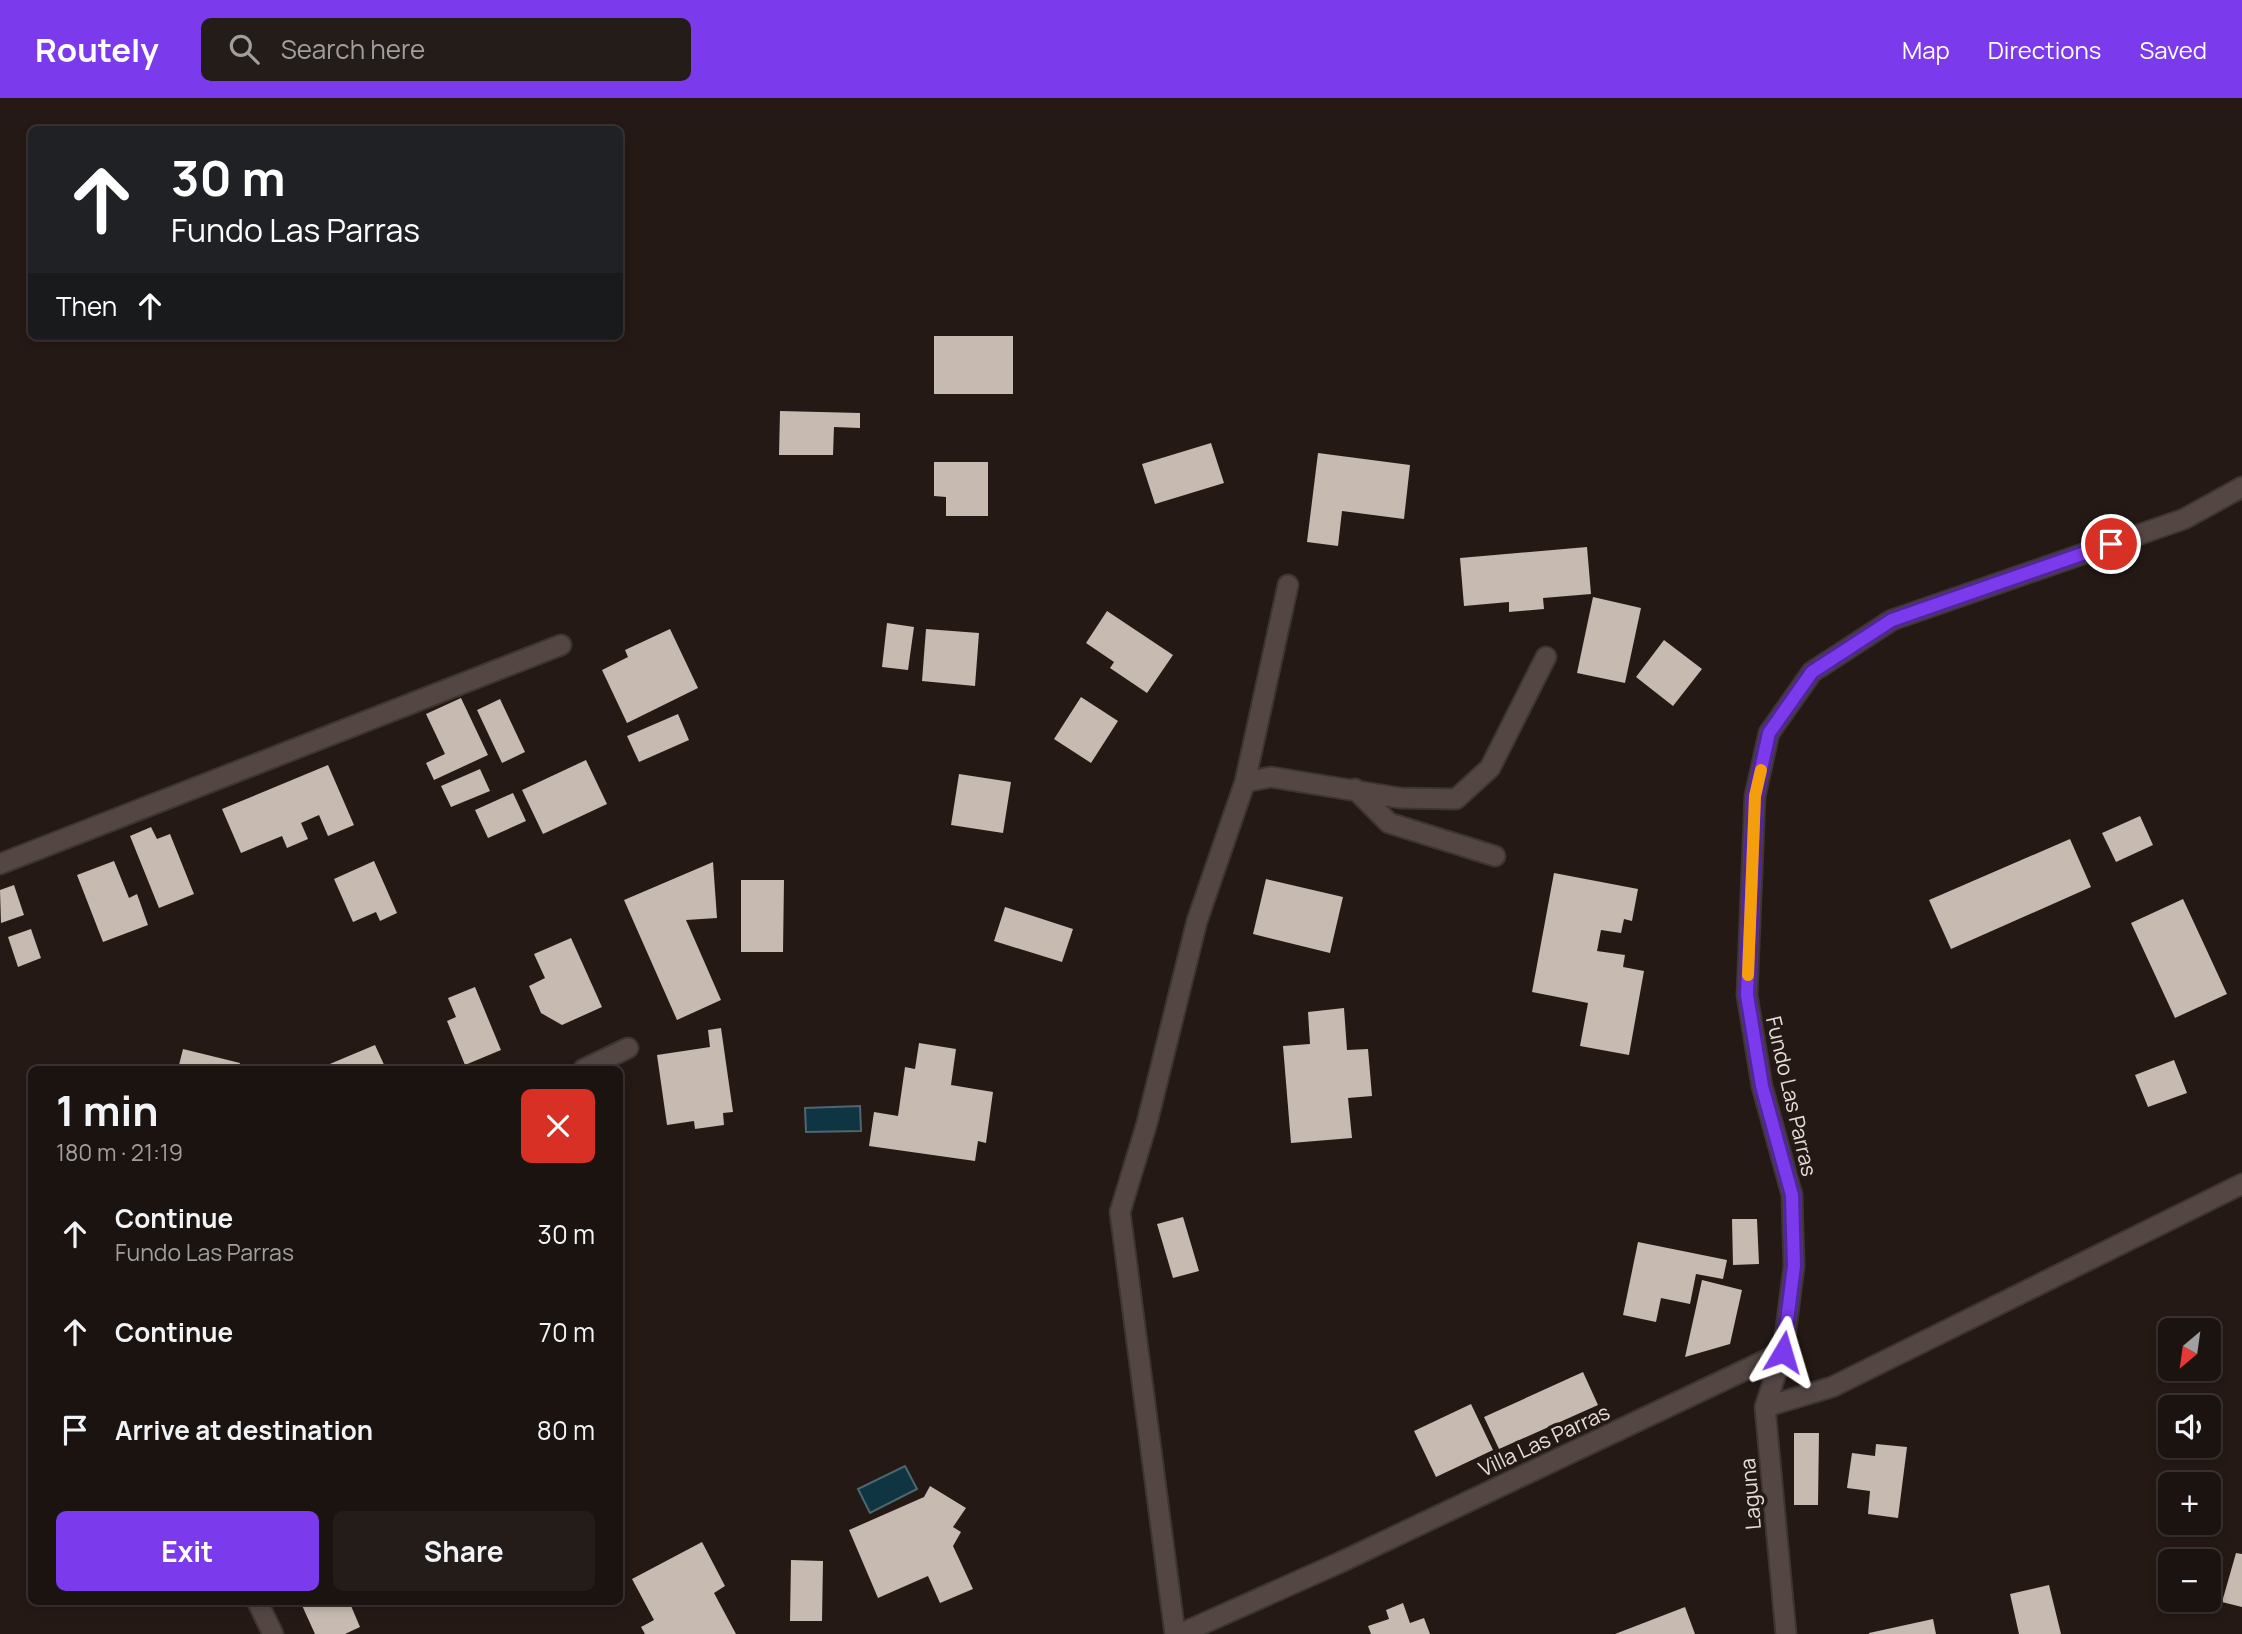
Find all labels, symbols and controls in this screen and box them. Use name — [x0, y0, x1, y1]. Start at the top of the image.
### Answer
search box — [201, 18, 691, 81]
text: Routely — [35, 27, 159, 72]
icon: search — [225, 30, 263, 68]
text: Search here — [281, 31, 425, 67]
text: Map — [1902, 33, 1950, 66]
text: Directions — [1988, 33, 2101, 66]
text: Saved — [2139, 33, 2207, 66]
text: 30 m — [171, 144, 286, 211]
icon: ahead — [56, 154, 147, 245]
text: Fundo Las Parras — [171, 208, 420, 252]
icon: ahead — [131, 287, 169, 325]
text: Then — [56, 288, 117, 324]
pin — [2081, 514, 2141, 574]
icon: arrive — [2092, 525, 2130, 563]
street label: Fundo Las Parras — [1760, 1013, 1824, 1179]
text: 1 min — [56, 1081, 159, 1139]
button: close — [521, 1089, 595, 1163]
text: 180 m · 21:19 — [56, 1136, 183, 1168]
text: Continue — [115, 1200, 233, 1236]
icon: ahead — [56, 1215, 94, 1253]
text: 30 m — [538, 1216, 595, 1252]
text: Fundo Las Parras — [115, 1236, 294, 1268]
icon: ahead — [56, 1313, 94, 1351]
text: Continue — [115, 1314, 233, 1350]
text: 70 m — [539, 1314, 595, 1350]
position arrow — [1746, 1315, 1820, 1389]
north arrow — [2158, 1318, 2221, 1381]
map controls — [2158, 1318, 2221, 1612]
button: sound — [2158, 1395, 2221, 1458]
street label: Villa Las Parras — [1474, 1397, 1614, 1483]
icon: arrive — [56, 1411, 94, 1449]
text: Arrive at destination — [115, 1412, 373, 1448]
text: 80 m — [537, 1412, 595, 1448]
street label: Laguna — [1733, 1457, 1767, 1531]
button: + — [2158, 1472, 2221, 1535]
button: Exit — [56, 1511, 319, 1591]
button: Share — [333, 1511, 595, 1591]
button: − — [2158, 1549, 2221, 1612]

